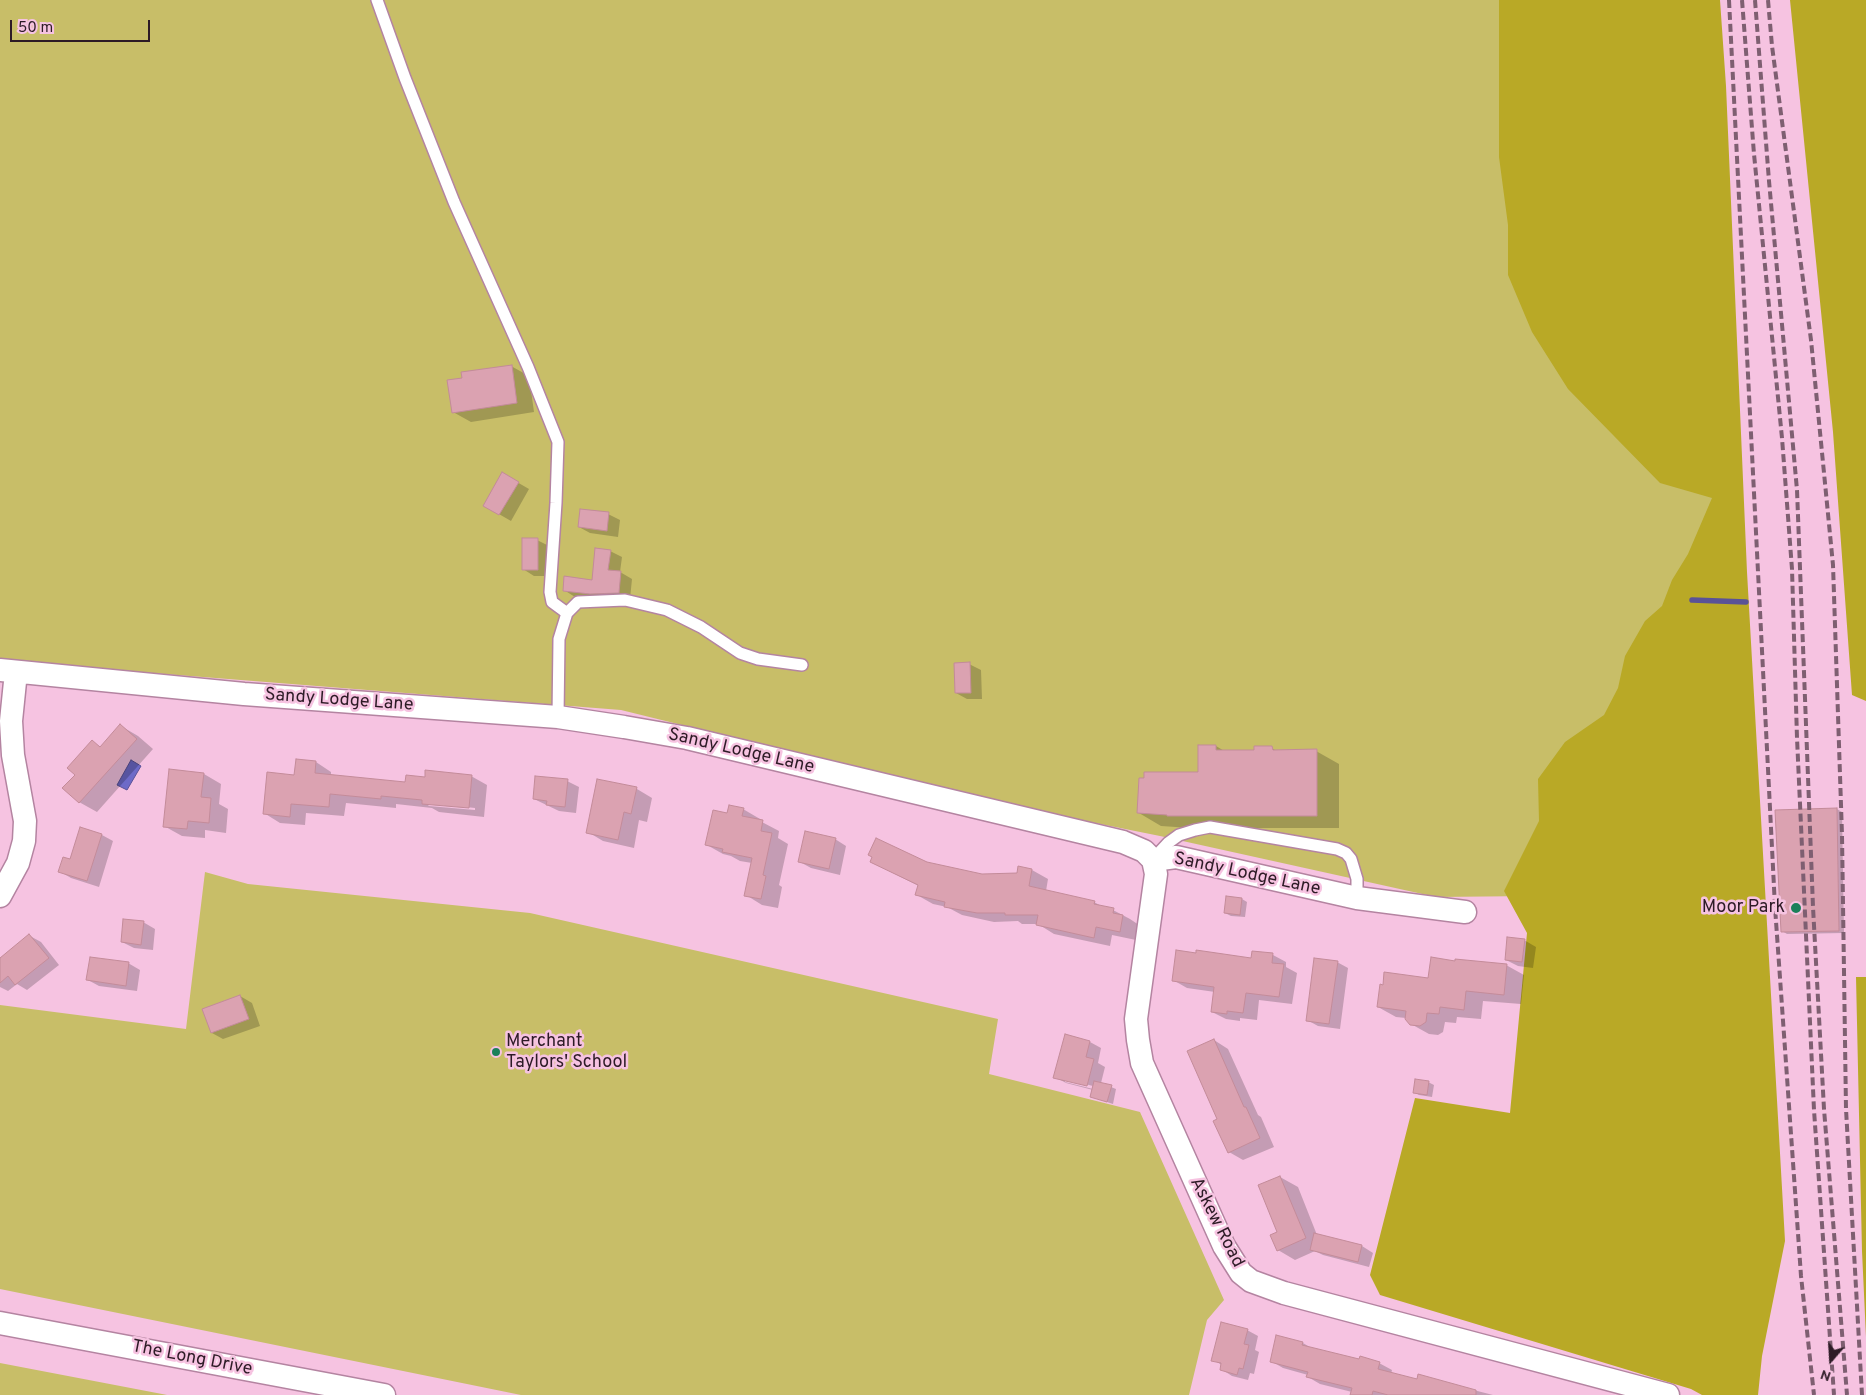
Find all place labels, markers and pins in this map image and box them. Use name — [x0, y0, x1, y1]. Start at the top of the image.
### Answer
place label: Moor Park — [1702, 897, 1785, 919]
marker: Moor Park — [1789, 901, 1803, 915]
place label: Merchant Taylors' School — [506, 1031, 627, 1074]
marker: Merchant Taylors' School — [490, 1046, 502, 1058]

